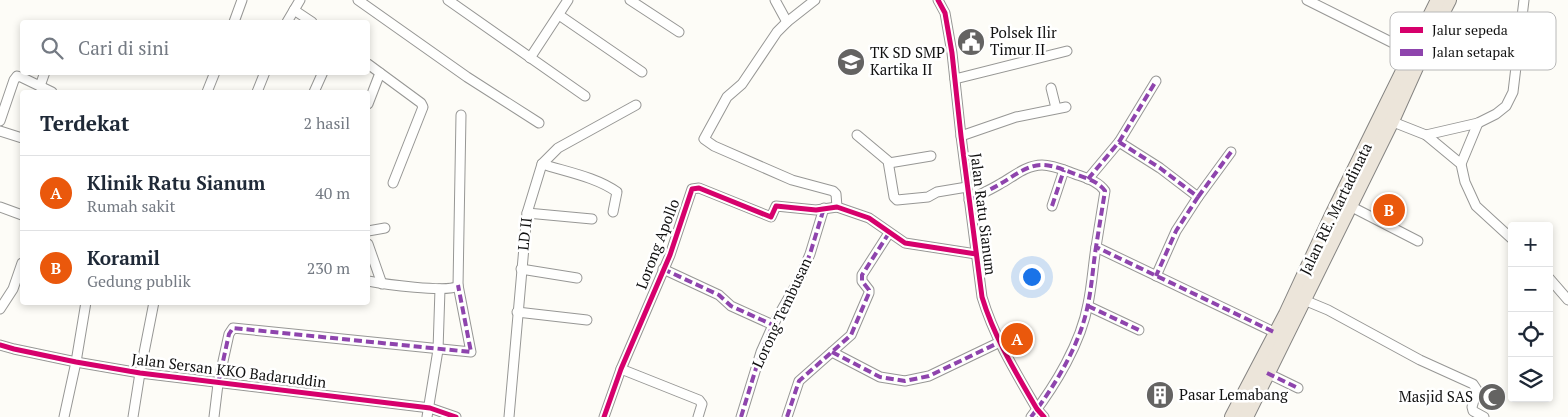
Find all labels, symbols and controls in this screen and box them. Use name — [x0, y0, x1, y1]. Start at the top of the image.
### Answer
legend — [1390, 12, 1556, 70]
search box — [20, 20, 370, 75]
text: Jalur sepeda — [1432, 20, 1508, 39]
place label: Polsek Ilir Timur II — [990, 22, 1057, 59]
public building icon: Polsek Ilir Timur II — [956, 27, 986, 57]
icon: search — [38, 34, 66, 62]
text: Cari di sini — [78, 35, 169, 60]
place label: TK SD SMP Kartika II — [870, 42, 945, 79]
text: Jalan setapak — [1432, 42, 1515, 61]
school or university icon: TK SD SMP Kartika II — [836, 47, 866, 77]
text: Terdekat — [40, 109, 129, 137]
text: 2 hasil — [304, 112, 350, 134]
street label: Jalan RE. Martadinata — [1294, 139, 1376, 278]
street label: Jalan Ratu Sianum — [967, 152, 1001, 276]
text: Klinik Ratu Sianum — [87, 170, 265, 195]
text: A — [50, 182, 62, 204]
text: 40 m — [315, 182, 350, 204]
pin: B — [1373, 191, 1405, 229]
text: Rumah sakit — [87, 195, 176, 217]
street label: Lorong Apollo — [631, 196, 683, 292]
street label: LD II — [512, 216, 536, 251]
map controls — [1508, 222, 1553, 402]
button: + — [1508, 222, 1553, 267]
text: Koramil — [87, 245, 160, 270]
street label: Lorong Tembusan — [747, 254, 815, 371]
text: B — [51, 257, 61, 279]
text: 230 m — [307, 257, 350, 279]
your location — [1019, 264, 1045, 290]
button: − — [1508, 267, 1553, 312]
text: Gedung publik — [87, 270, 191, 292]
button: locate — [1508, 312, 1553, 357]
pin: A — [1001, 320, 1033, 358]
street label: Jalan Sersan KKO Badaruddin — [131, 348, 328, 392]
button: layers — [1508, 357, 1553, 402]
building icon: Pasar Lemabang — [1145, 380, 1175, 410]
mosque icon: Masjid SAS — [1477, 382, 1507, 412]
place label: Pasar Lemabang — [1179, 384, 1289, 404]
place label: Masjid SAS — [1399, 386, 1473, 406]

